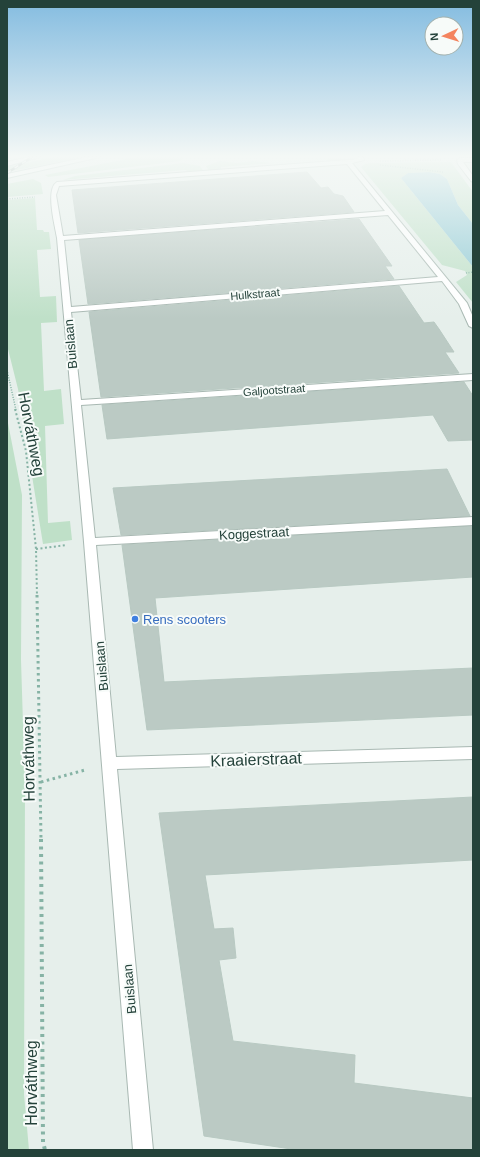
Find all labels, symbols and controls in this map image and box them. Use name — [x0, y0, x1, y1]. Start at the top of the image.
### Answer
north arrow — [424, 16, 464, 56]
text: N — [428, 32, 440, 41]
street label: Hulkstraat — [230, 286, 280, 302]
street label: Buislaan — [61, 318, 80, 369]
street label: Galjootstraat — [242, 382, 306, 398]
street label: Horváthweg — [15, 391, 48, 478]
street label: Koggestraat — [219, 524, 290, 543]
place label: Rens scooters — [143, 612, 227, 627]
marker: Rens scooters — [130, 614, 140, 624]
street label: Buislaan — [92, 640, 111, 691]
street label: Horváthweg — [19, 716, 38, 802]
street label: Kraaierstraat — [210, 749, 303, 770]
street label: Buislaan — [120, 963, 139, 1014]
street label: Horváthweg — [23, 1040, 40, 1126]

